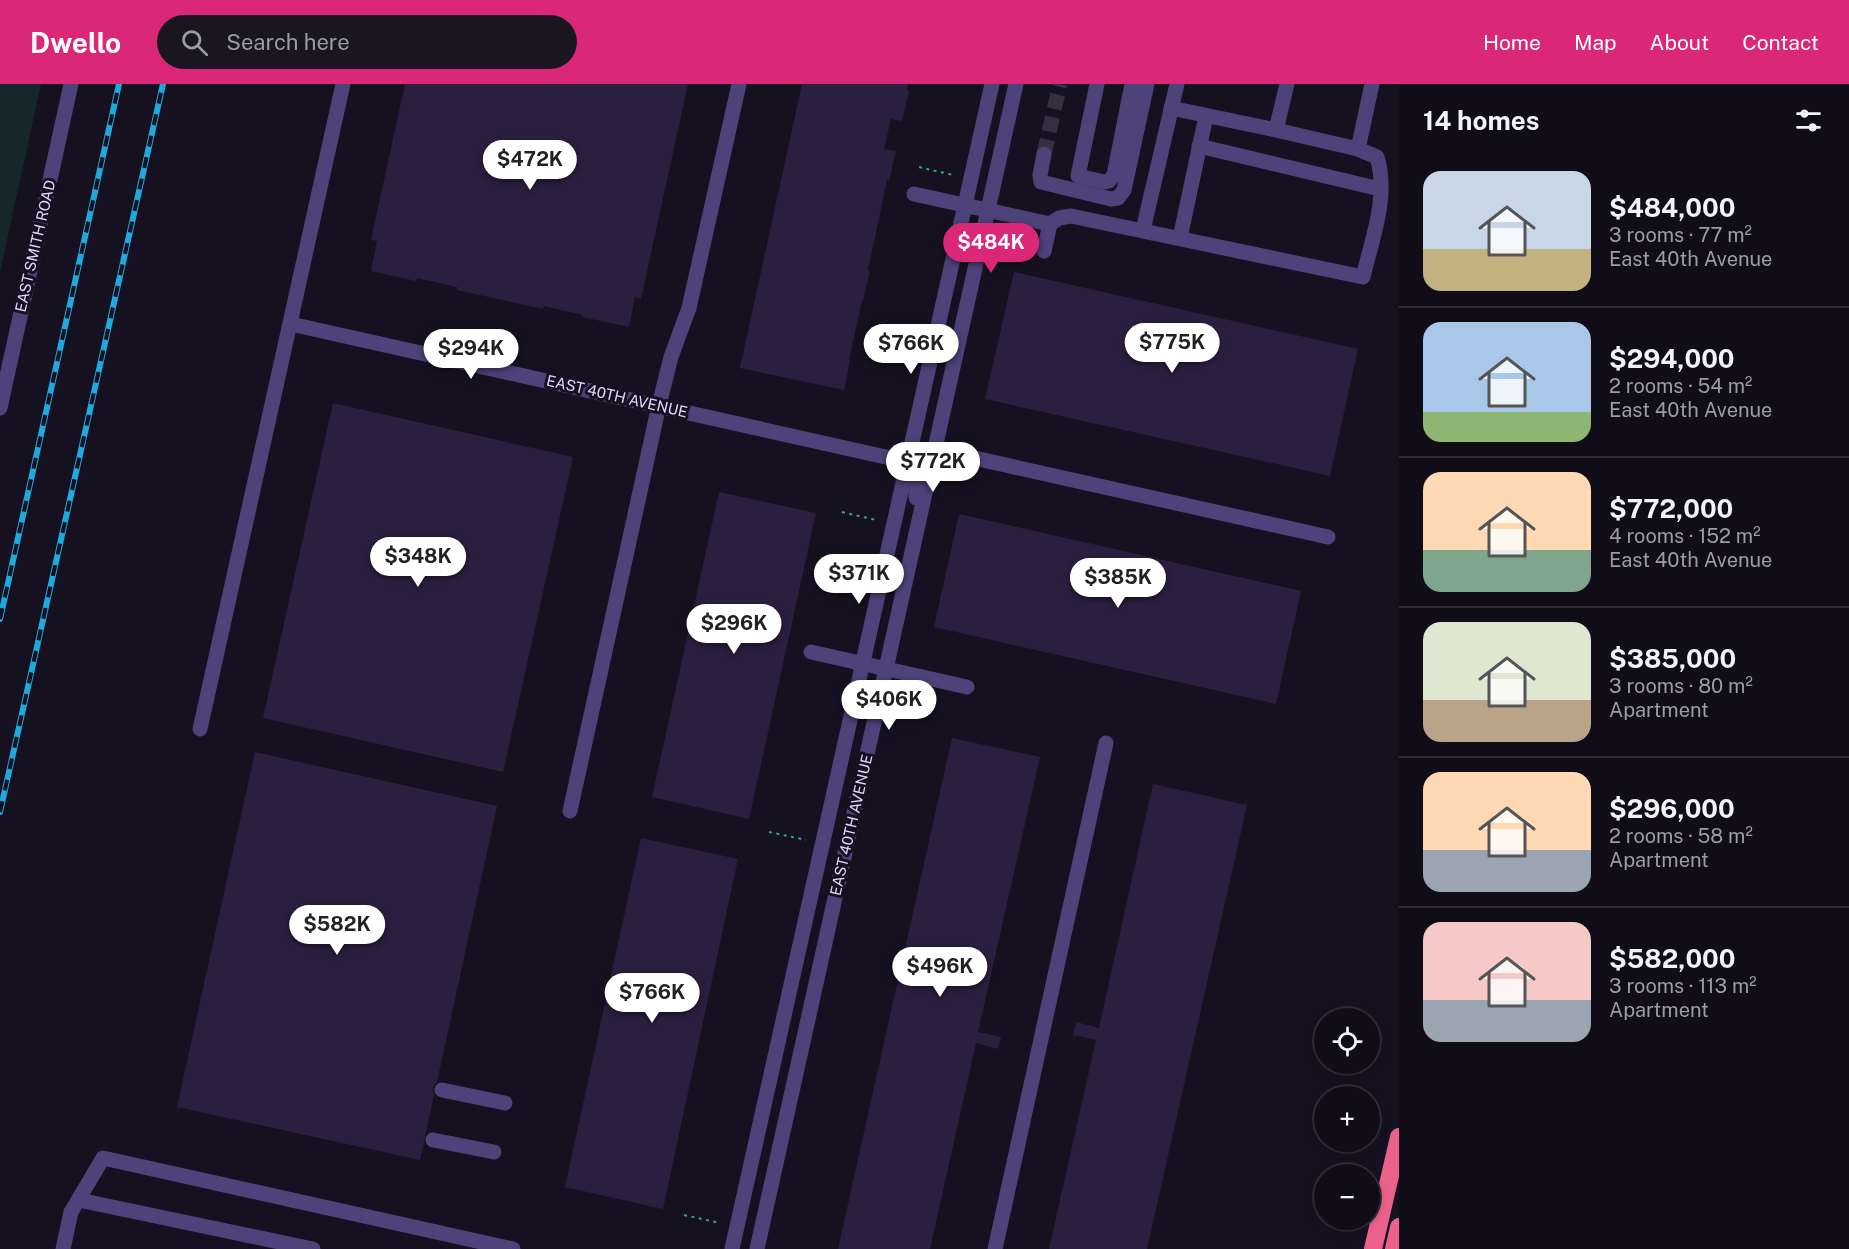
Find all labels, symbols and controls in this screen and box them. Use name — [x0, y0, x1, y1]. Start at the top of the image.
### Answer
search box — [157, 15, 577, 69]
text: Dwello — [30, 26, 121, 59]
icon: search — [178, 26, 211, 59]
text: Search here — [226, 29, 350, 55]
text: Home — [1483, 30, 1541, 55]
text: Map — [1574, 30, 1617, 55]
text: About — [1650, 30, 1709, 55]
text: Contact — [1742, 30, 1819, 55]
icon: filters — [1792, 104, 1825, 137]
text: 14 homes — [1423, 105, 1539, 136]
pin: $472K — [488, 140, 572, 191]
text: $472K — [497, 147, 563, 171]
street label: EAST SMITH ROAD — [12, 178, 58, 314]
text: $484,000 — [1609, 192, 1735, 223]
icon: home — [1471, 195, 1543, 267]
pin: $484K — [949, 223, 1033, 274]
text: 3 rooms · 77 m² — [1609, 223, 1752, 247]
text: $484K — [957, 230, 1025, 254]
text: East 40th Avenue — [1609, 247, 1772, 271]
pin: $775K — [1130, 323, 1214, 374]
pin: $766K — [869, 324, 953, 375]
pin: $294K — [429, 329, 513, 380]
text: $775K — [1139, 330, 1205, 354]
text: $766K — [878, 331, 944, 355]
text: $294K — [438, 336, 504, 360]
text: $294,000 — [1609, 343, 1735, 374]
icon: home — [1471, 346, 1543, 418]
street label: EAST 40TH AVENUE — [545, 372, 689, 420]
text: 2 rooms · 54 m² — [1609, 374, 1752, 398]
text: East 40th Avenue — [1609, 398, 1772, 422]
pin: $772K — [891, 442, 975, 493]
text: $772K — [900, 449, 966, 473]
text: $772,000 — [1609, 493, 1733, 524]
icon: home — [1471, 496, 1543, 568]
text: 4 rooms · 152 m² — [1609, 524, 1761, 548]
pin: $348K — [376, 537, 460, 588]
text: $348K — [384, 544, 452, 568]
text: East 40th Avenue — [1609, 548, 1772, 572]
pin: $371K — [817, 554, 901, 605]
pin: $385K — [1076, 558, 1160, 609]
text: $371K — [828, 561, 890, 585]
text: $385K — [1084, 565, 1152, 589]
pin: $296K — [692, 604, 776, 655]
text: $296K — [701, 611, 767, 635]
text: $385,000 — [1609, 643, 1736, 674]
icon: home — [1471, 646, 1543, 718]
text: 3 rooms · 80 m² — [1609, 674, 1753, 698]
pin: $406K — [847, 680, 931, 731]
text: $406K — [855, 687, 923, 711]
text: Apartment — [1609, 698, 1709, 722]
street label: EAST 40TH AVENUE — [827, 753, 875, 897]
text: $296,000 — [1609, 793, 1735, 824]
icon: home — [1471, 796, 1543, 868]
text: 2 rooms · 58 m² — [1609, 824, 1753, 848]
text: Apartment — [1609, 848, 1709, 872]
pin: $582K — [295, 905, 379, 956]
text: $582K — [303, 912, 371, 936]
text: $582,000 — [1609, 943, 1736, 974]
icon: home — [1471, 946, 1543, 1018]
pin: $496K — [898, 947, 982, 998]
text: $496K — [906, 954, 974, 978]
pin: $766K — [610, 973, 694, 1024]
text: 3 rooms · 113 m² — [1609, 974, 1757, 998]
text: $766K — [619, 980, 685, 1004]
text: Apartment — [1609, 998, 1709, 1022]
map controls — [1314, 1008, 1380, 1230]
button: locate — [1314, 1008, 1380, 1074]
button: + — [1314, 1086, 1380, 1152]
button: − — [1314, 1164, 1380, 1230]

